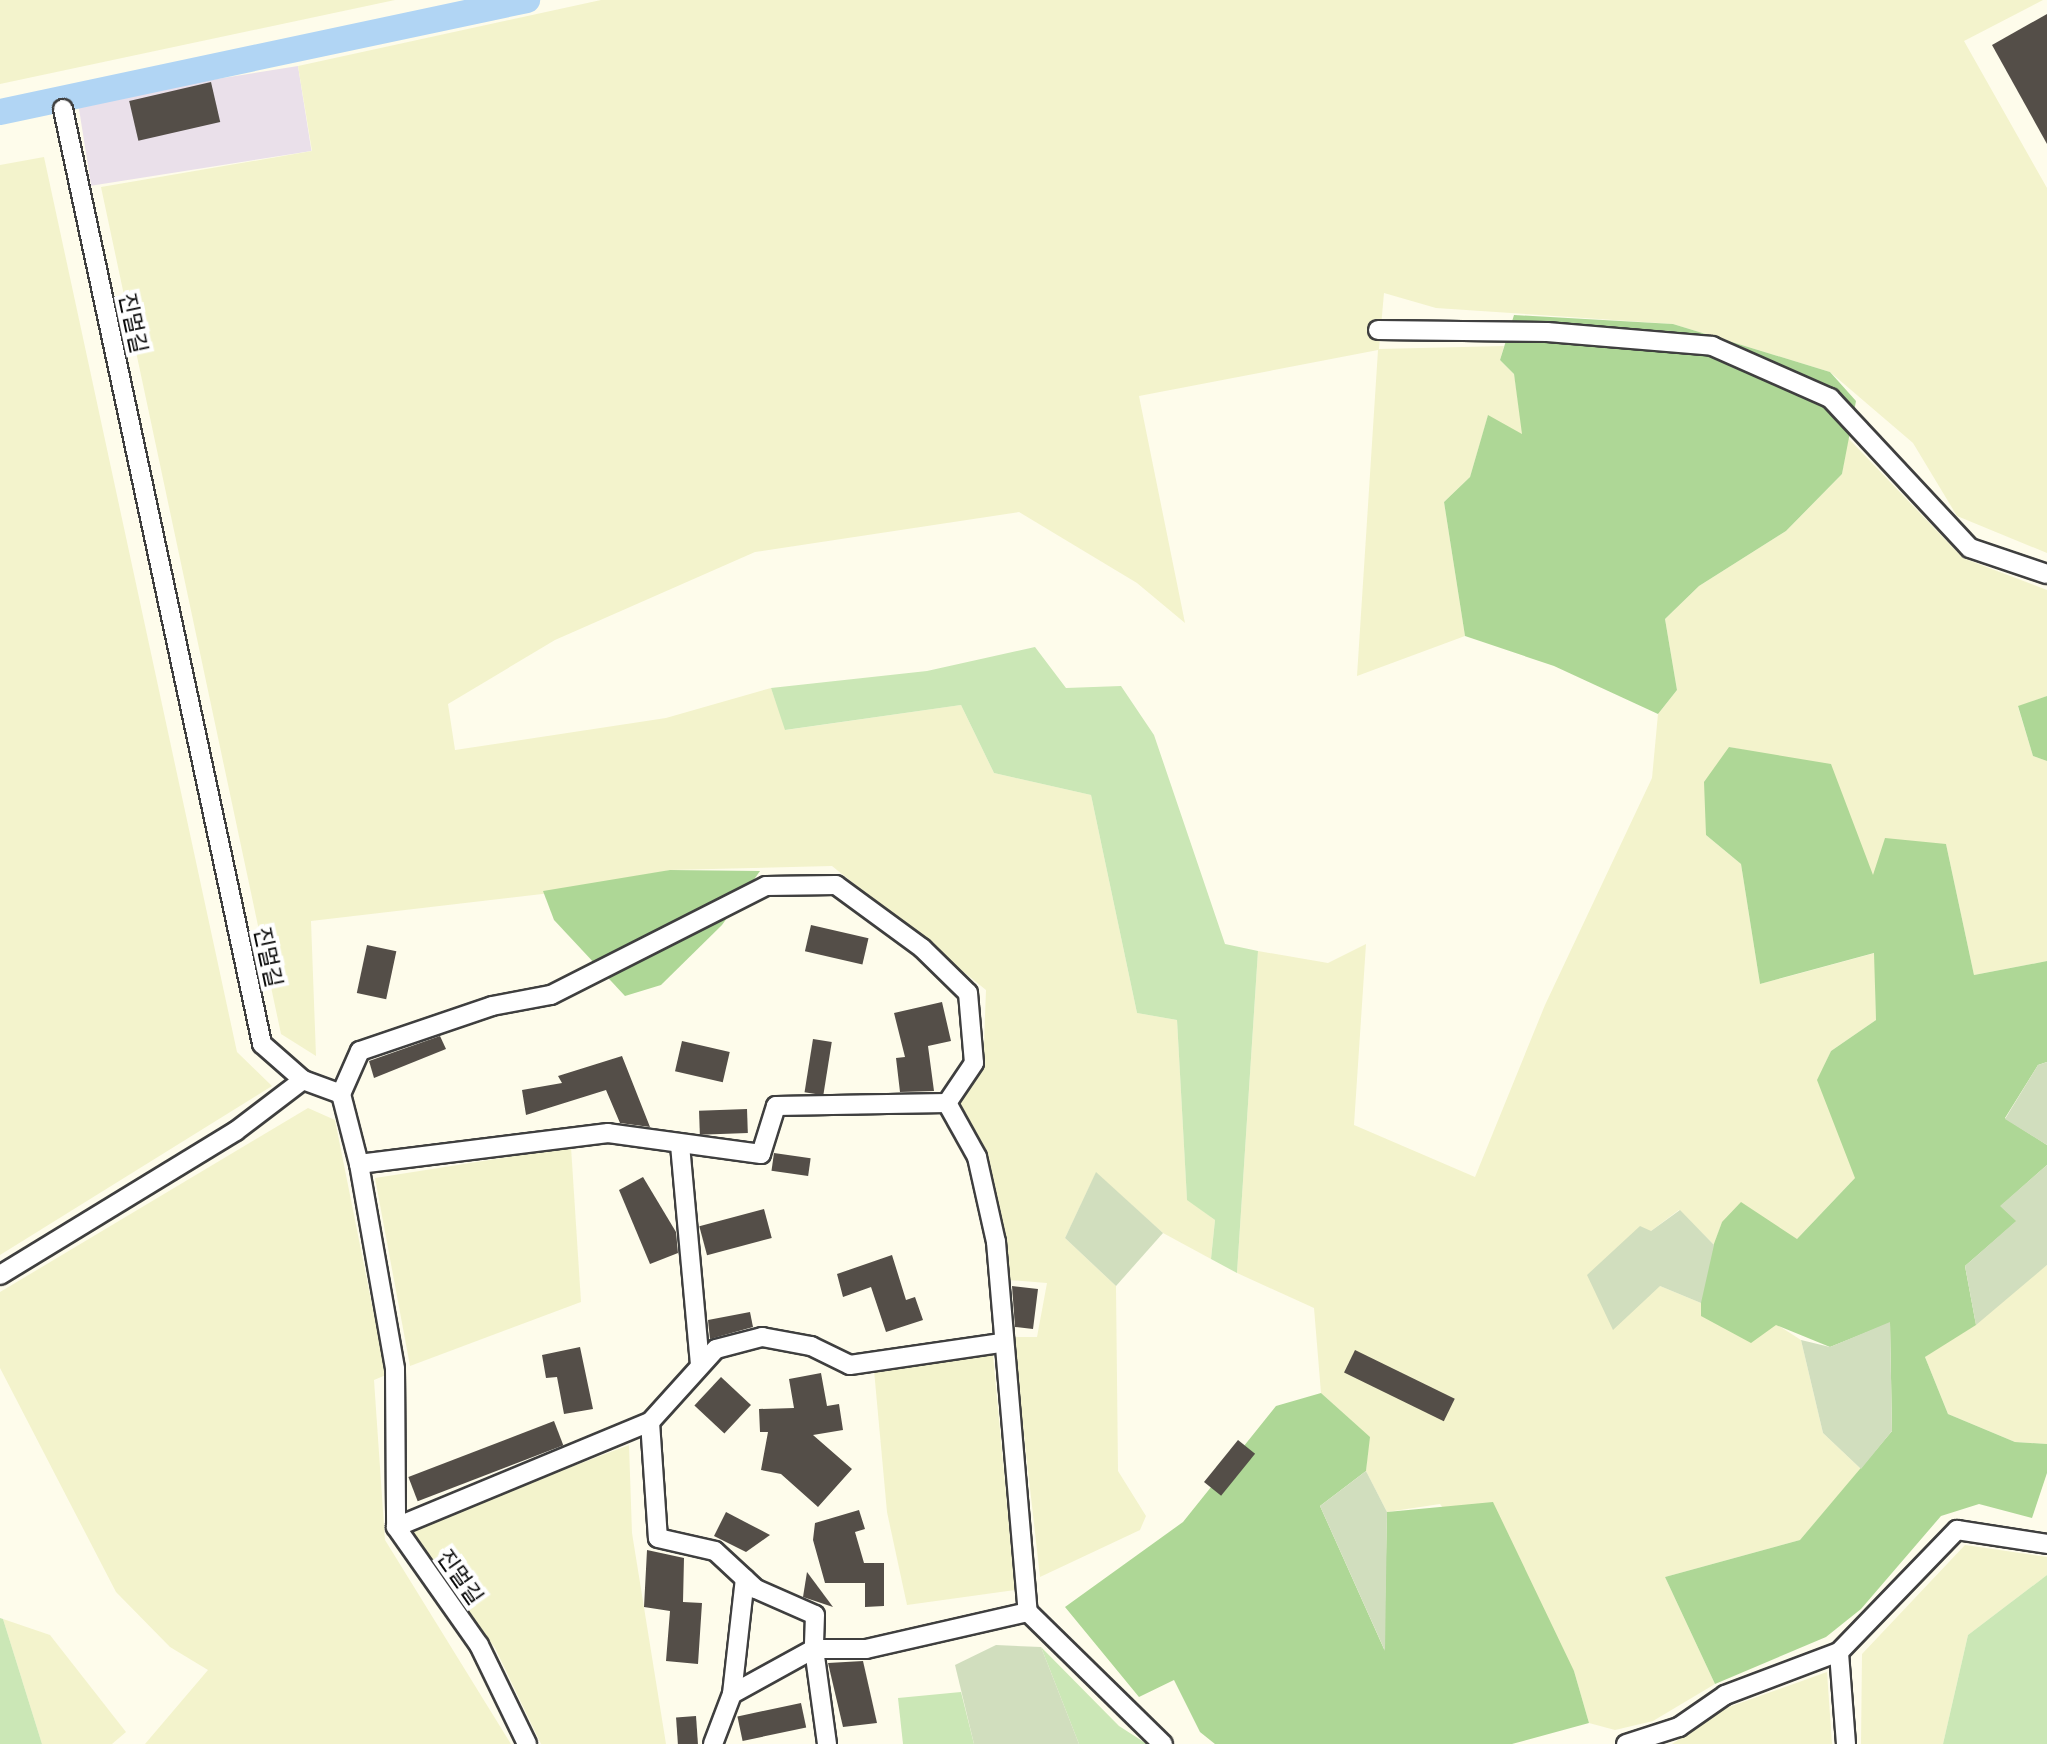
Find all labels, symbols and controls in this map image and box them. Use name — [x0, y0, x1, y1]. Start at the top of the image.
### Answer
street label: 진멀길 — [114, 291, 152, 355]
street label: 진멀길 — [249, 925, 287, 989]
street label: 진멀길 — [432, 1545, 488, 1609]

